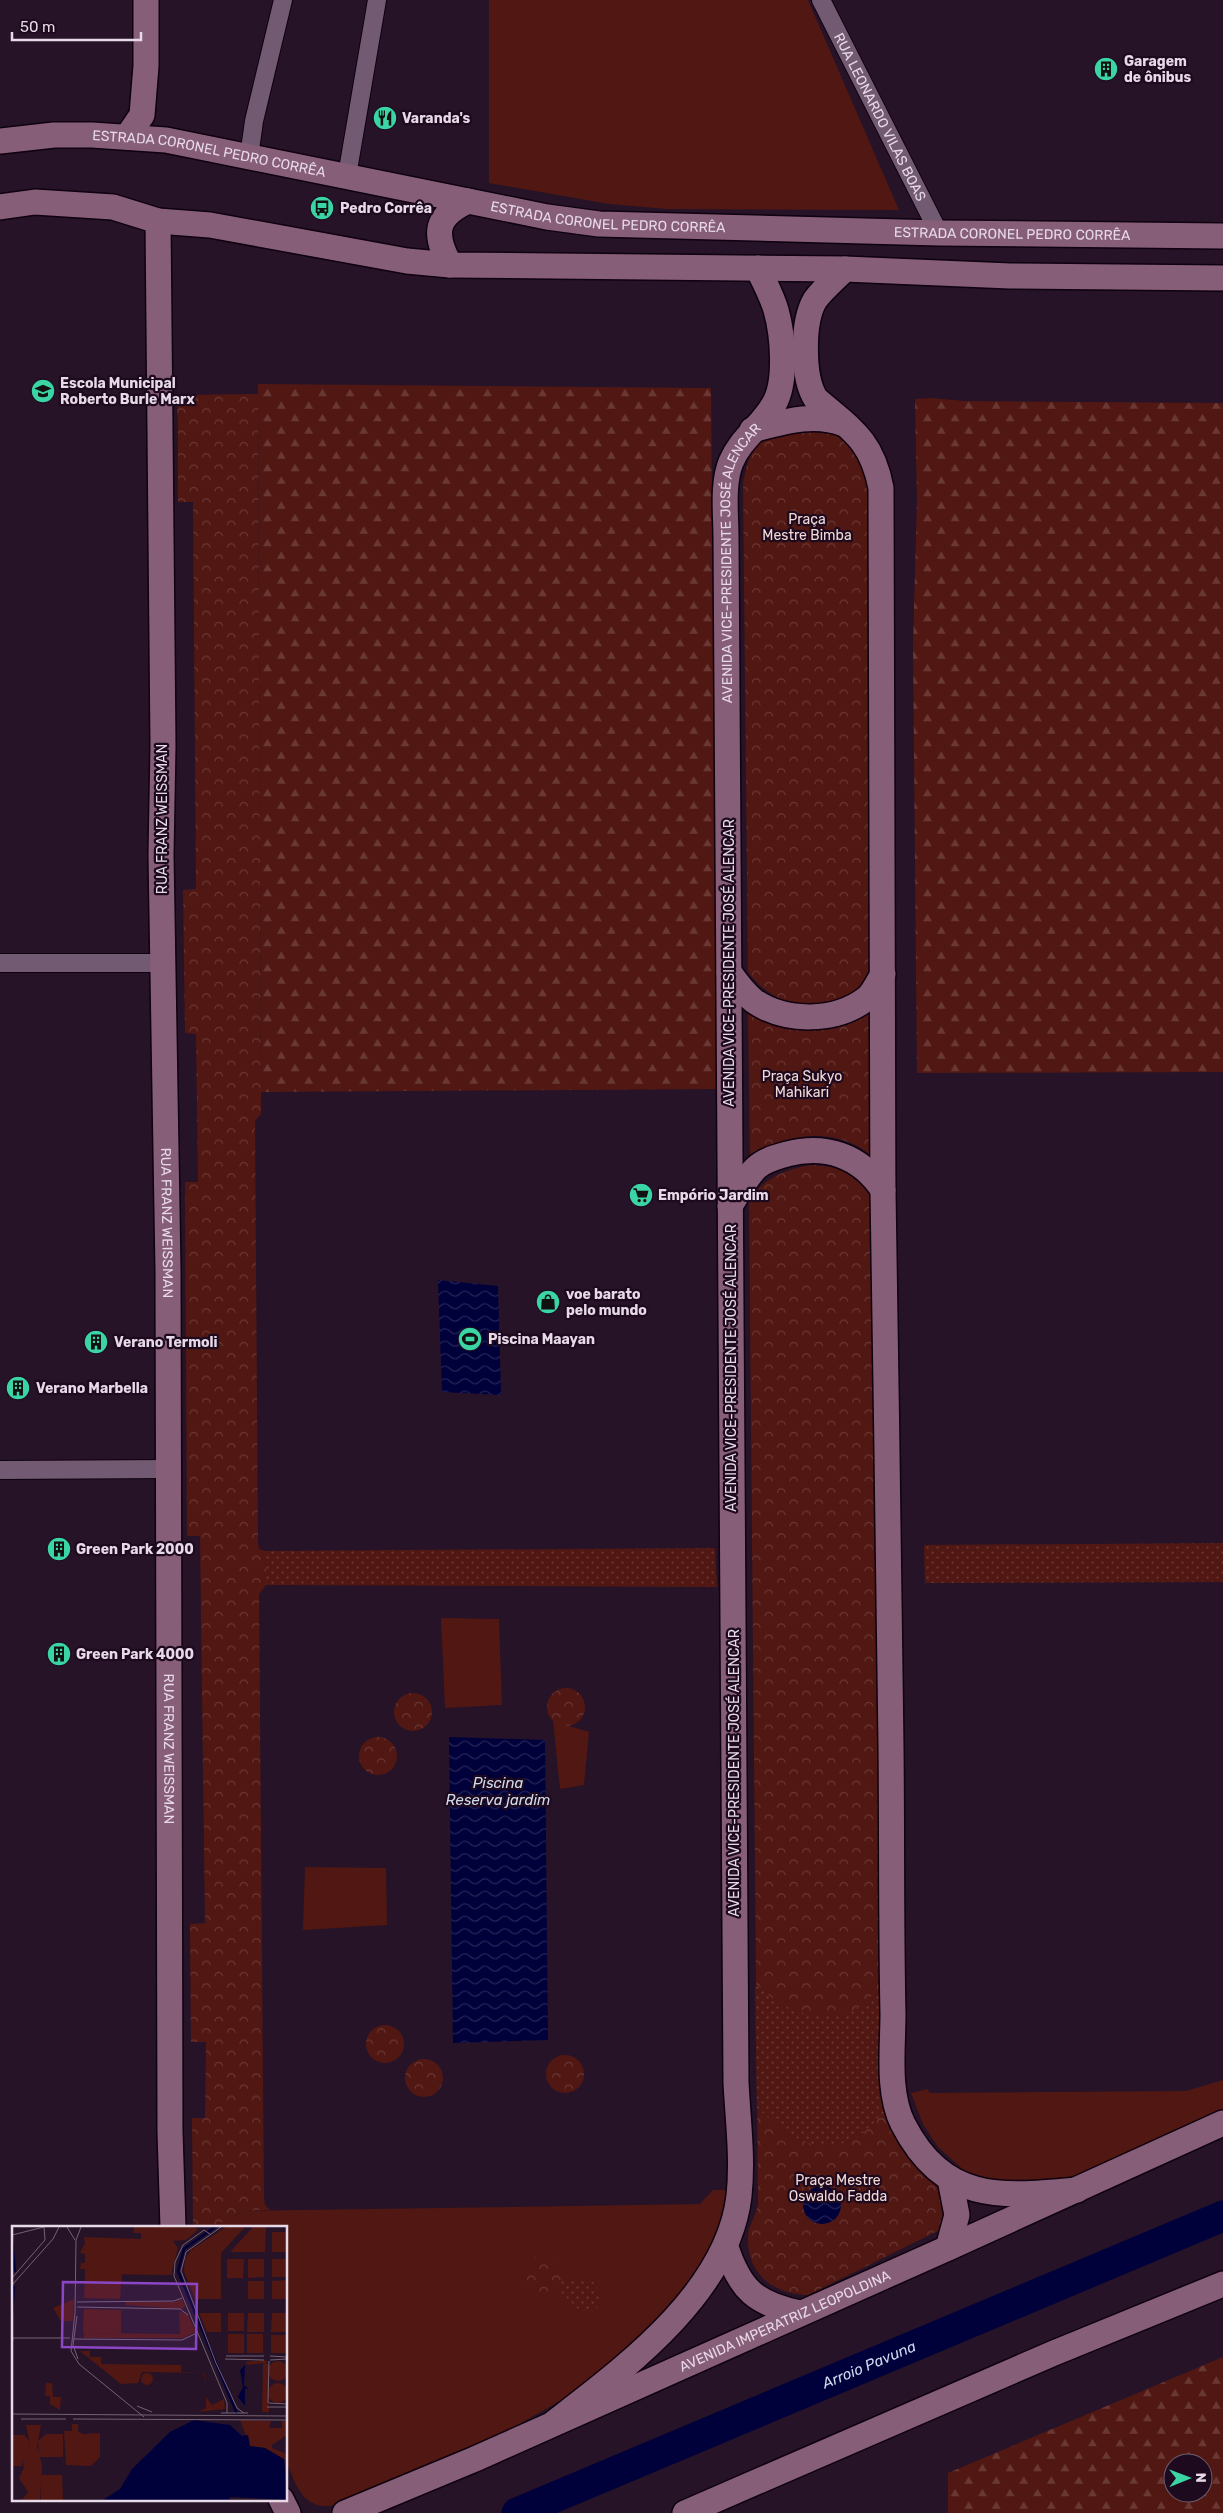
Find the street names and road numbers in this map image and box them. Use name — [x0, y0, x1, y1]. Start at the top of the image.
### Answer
street label: RUA LEONARDO VILAS BOAS — [830, 30, 930, 204]
street label: ESTRADA CORONEL PEDRO CORRÊA — [92, 127, 328, 181]
street label: ESTRADA CORONEL PEDRO CORRÊA — [489, 198, 726, 236]
street label: ESTRADA CORONEL PEDRO CORRÊA — [894, 224, 1131, 244]
street label: AVENIDA VICE-PRESIDENTE JOSÉ ALENCAR — [716, 420, 765, 703]
street label: RUA FRANZ WEISSMAN — [154, 744, 171, 894]
street label: AVENIDA VICE-PRESIDENTE JOSÉ ALENCAR — [720, 819, 738, 1107]
street label: RUA FRANZ WEISSMAN — [157, 1147, 176, 1298]
street label: AVENIDA VICE-PRESIDENTE JOSÉ ALENCAR — [722, 1224, 740, 1512]
street label: AVENIDA VICE-PRESIDENTE JOSÉ ALENCAR — [725, 1629, 743, 1917]
street label: RUA FRANZ WEISSMAN — [160, 1674, 177, 1824]
street label: AVENIDA IMPERATRIZ LEOPOLDINA — [677, 2266, 894, 2376]

